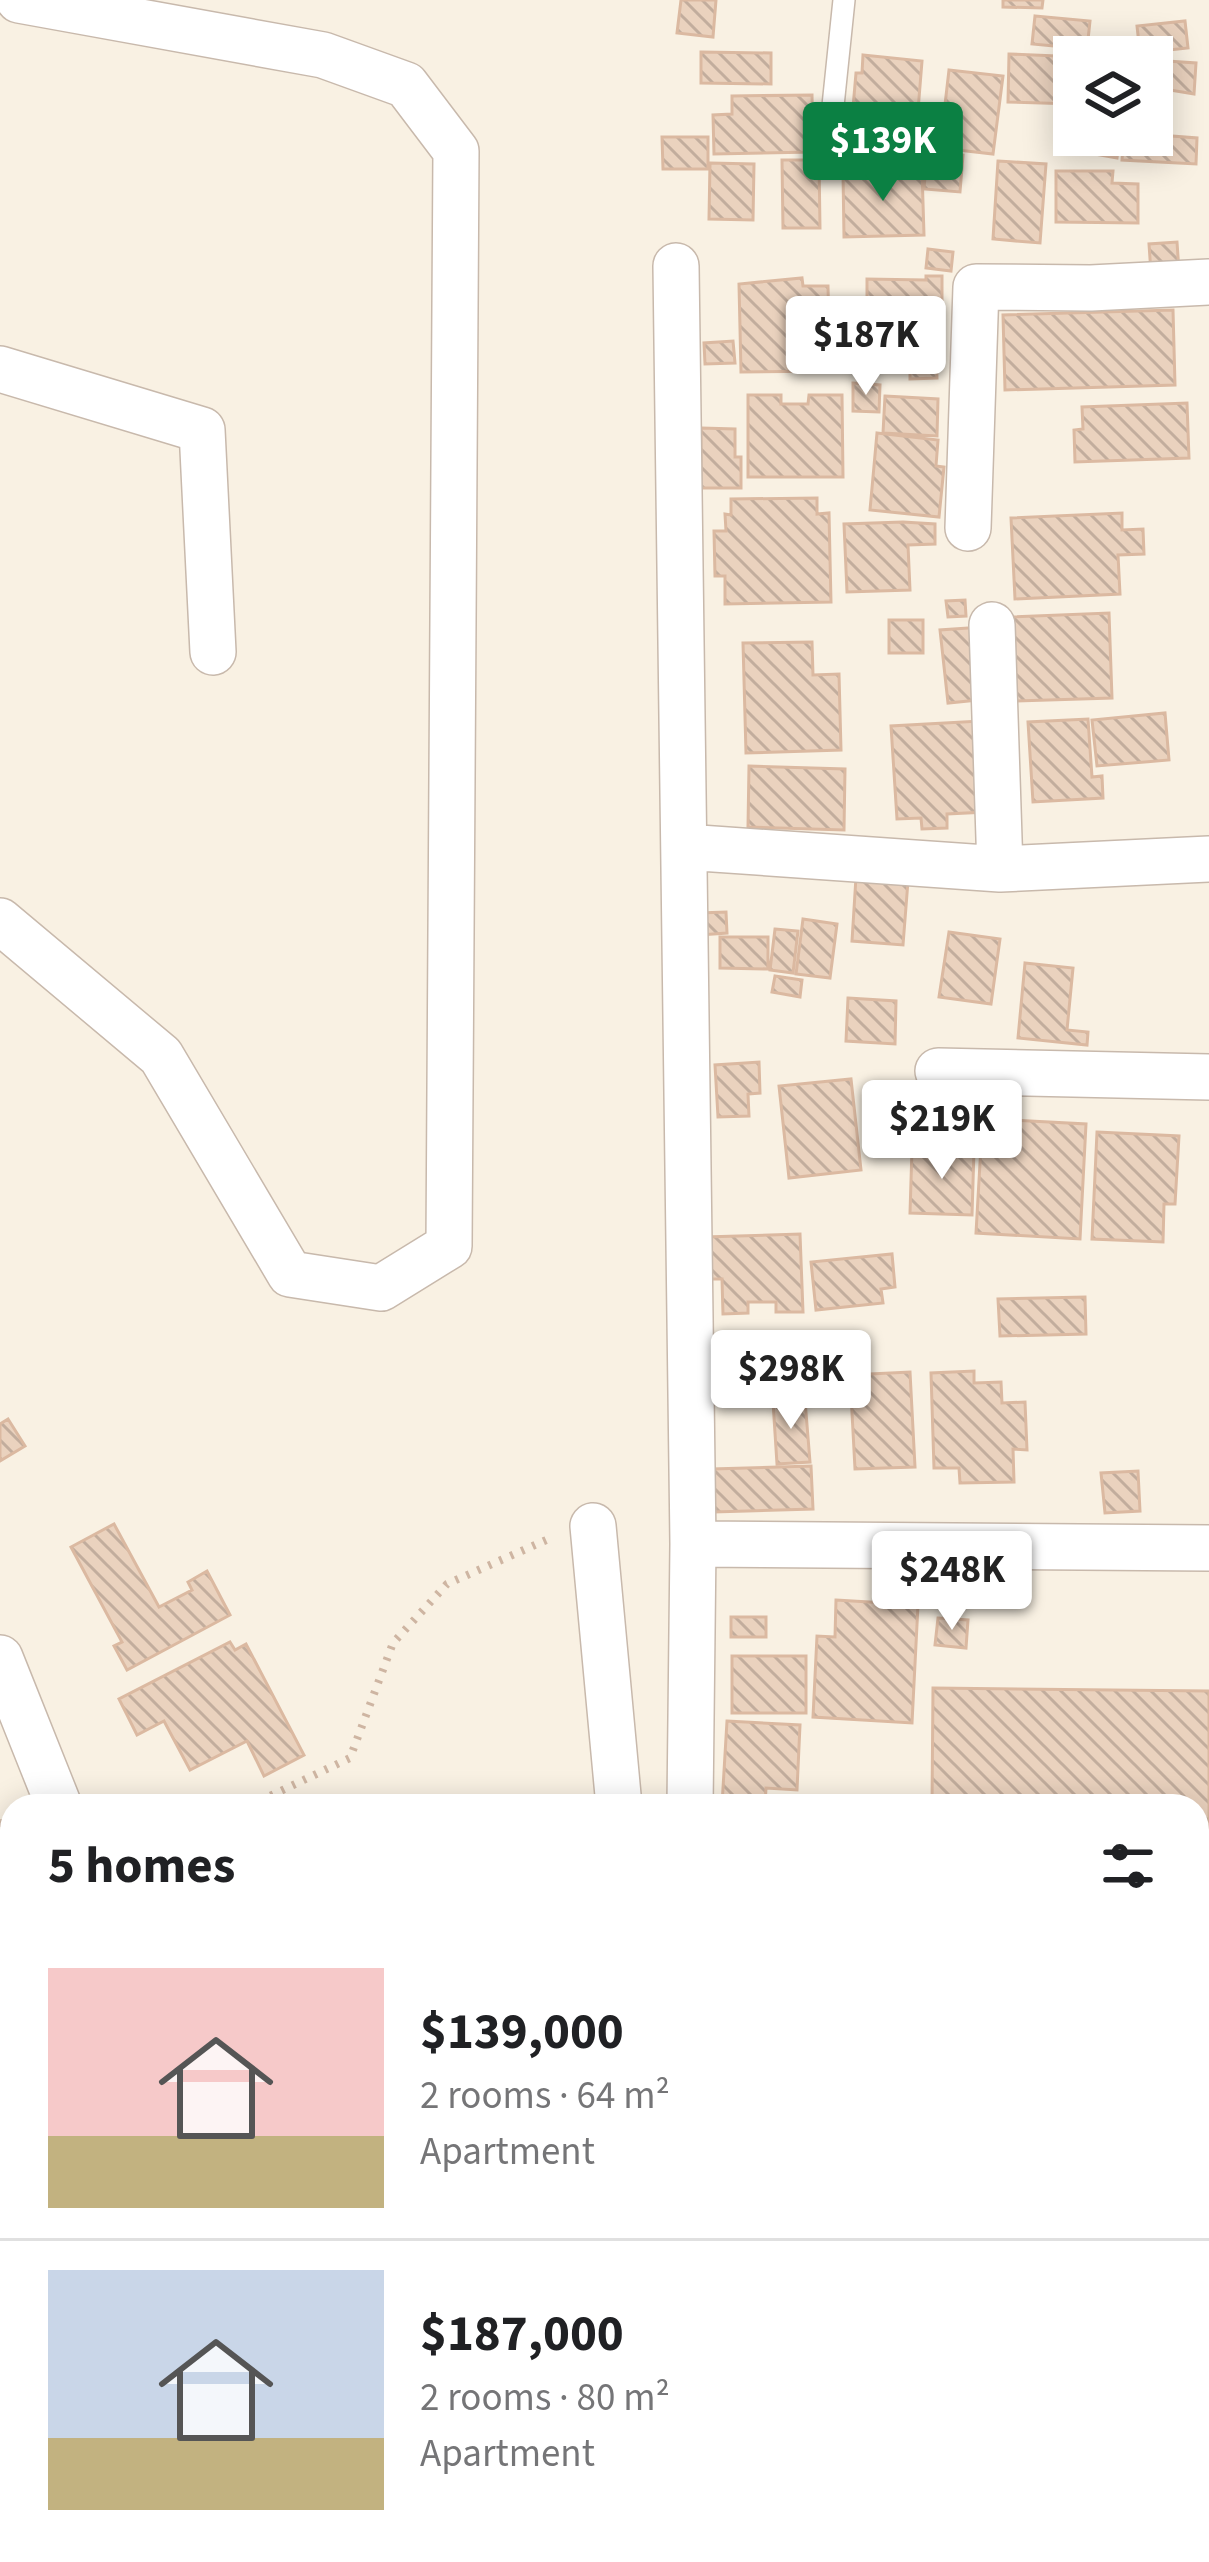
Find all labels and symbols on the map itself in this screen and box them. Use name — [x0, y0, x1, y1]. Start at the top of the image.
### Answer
pin: $139K — [799, 102, 967, 204]
pin: $187K — [782, 296, 950, 398]
pin: $219K — [858, 1080, 1026, 1182]
pin: $298K — [707, 1330, 875, 1432]
pin: $248K — [868, 1531, 1036, 1633]

